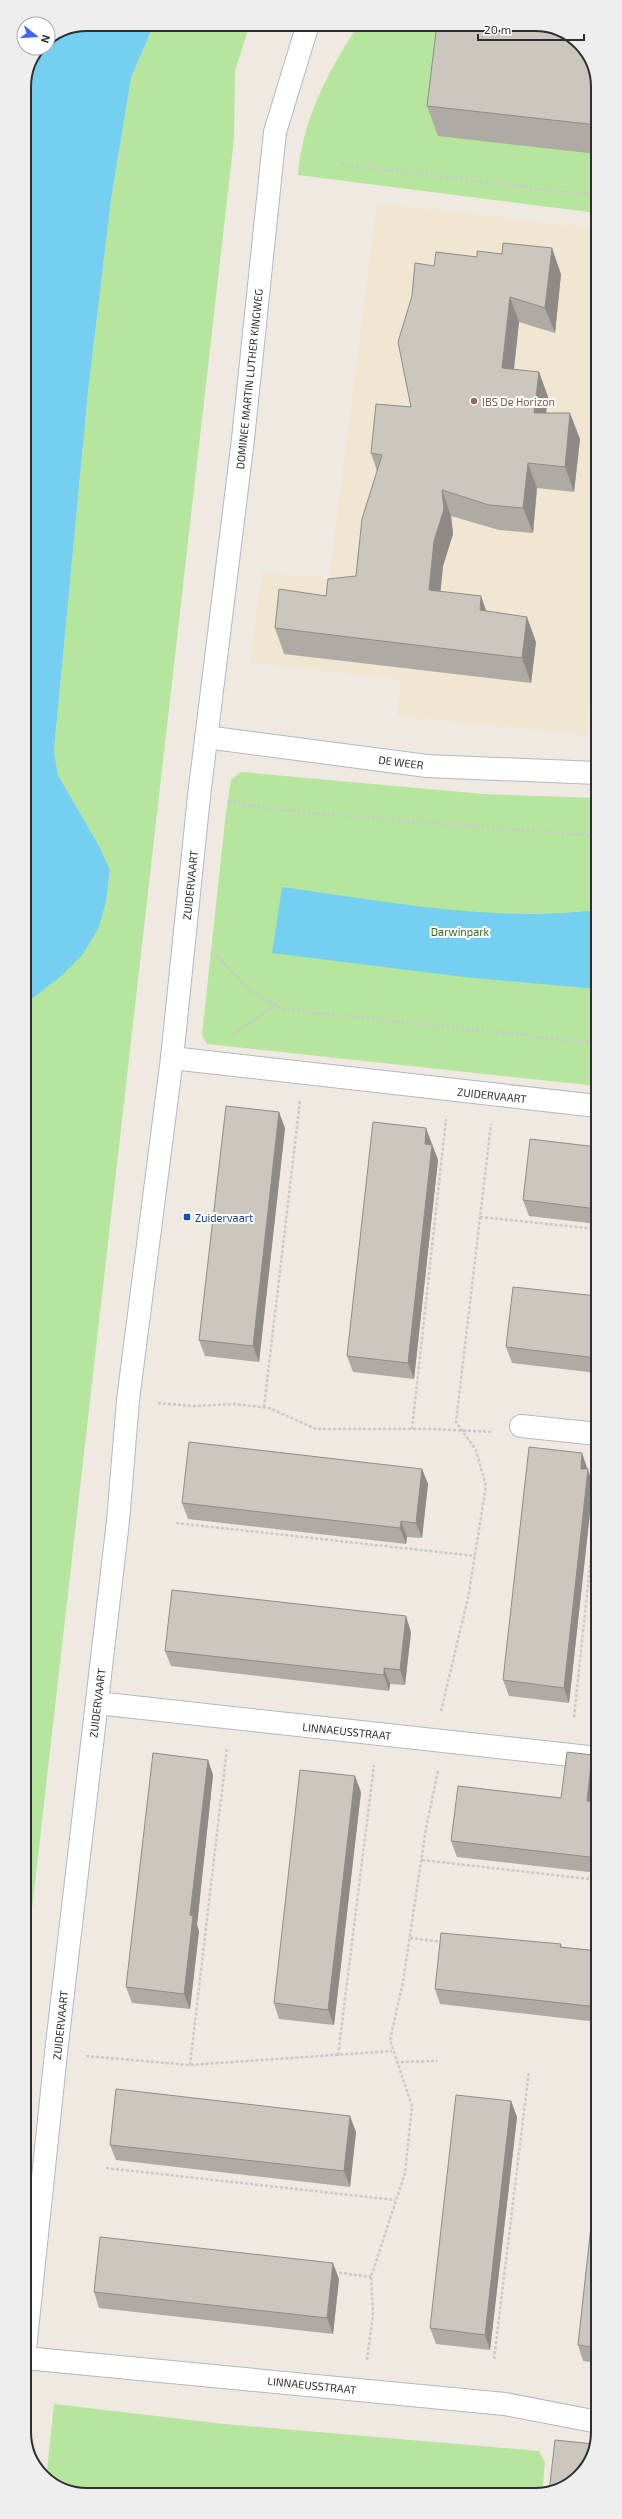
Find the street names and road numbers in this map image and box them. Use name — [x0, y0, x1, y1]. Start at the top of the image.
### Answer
street label: DOMINEE MARTIN LUTHER KINGWEG — [233, 288, 265, 470]
street label: DE WEER — [378, 753, 424, 771]
street label: ZUIDERVAART — [180, 849, 200, 920]
street label: ZUIDERVAART — [457, 1085, 528, 1105]
street label: ZUIDERVAART — [86, 1667, 108, 1738]
street label: LINNAEUSSTRAAT — [302, 1720, 393, 1742]
street label: ZUIDERVAART — [50, 1989, 70, 2060]
street label: LINNAEUSSTRAAT — [267, 2374, 358, 2396]

